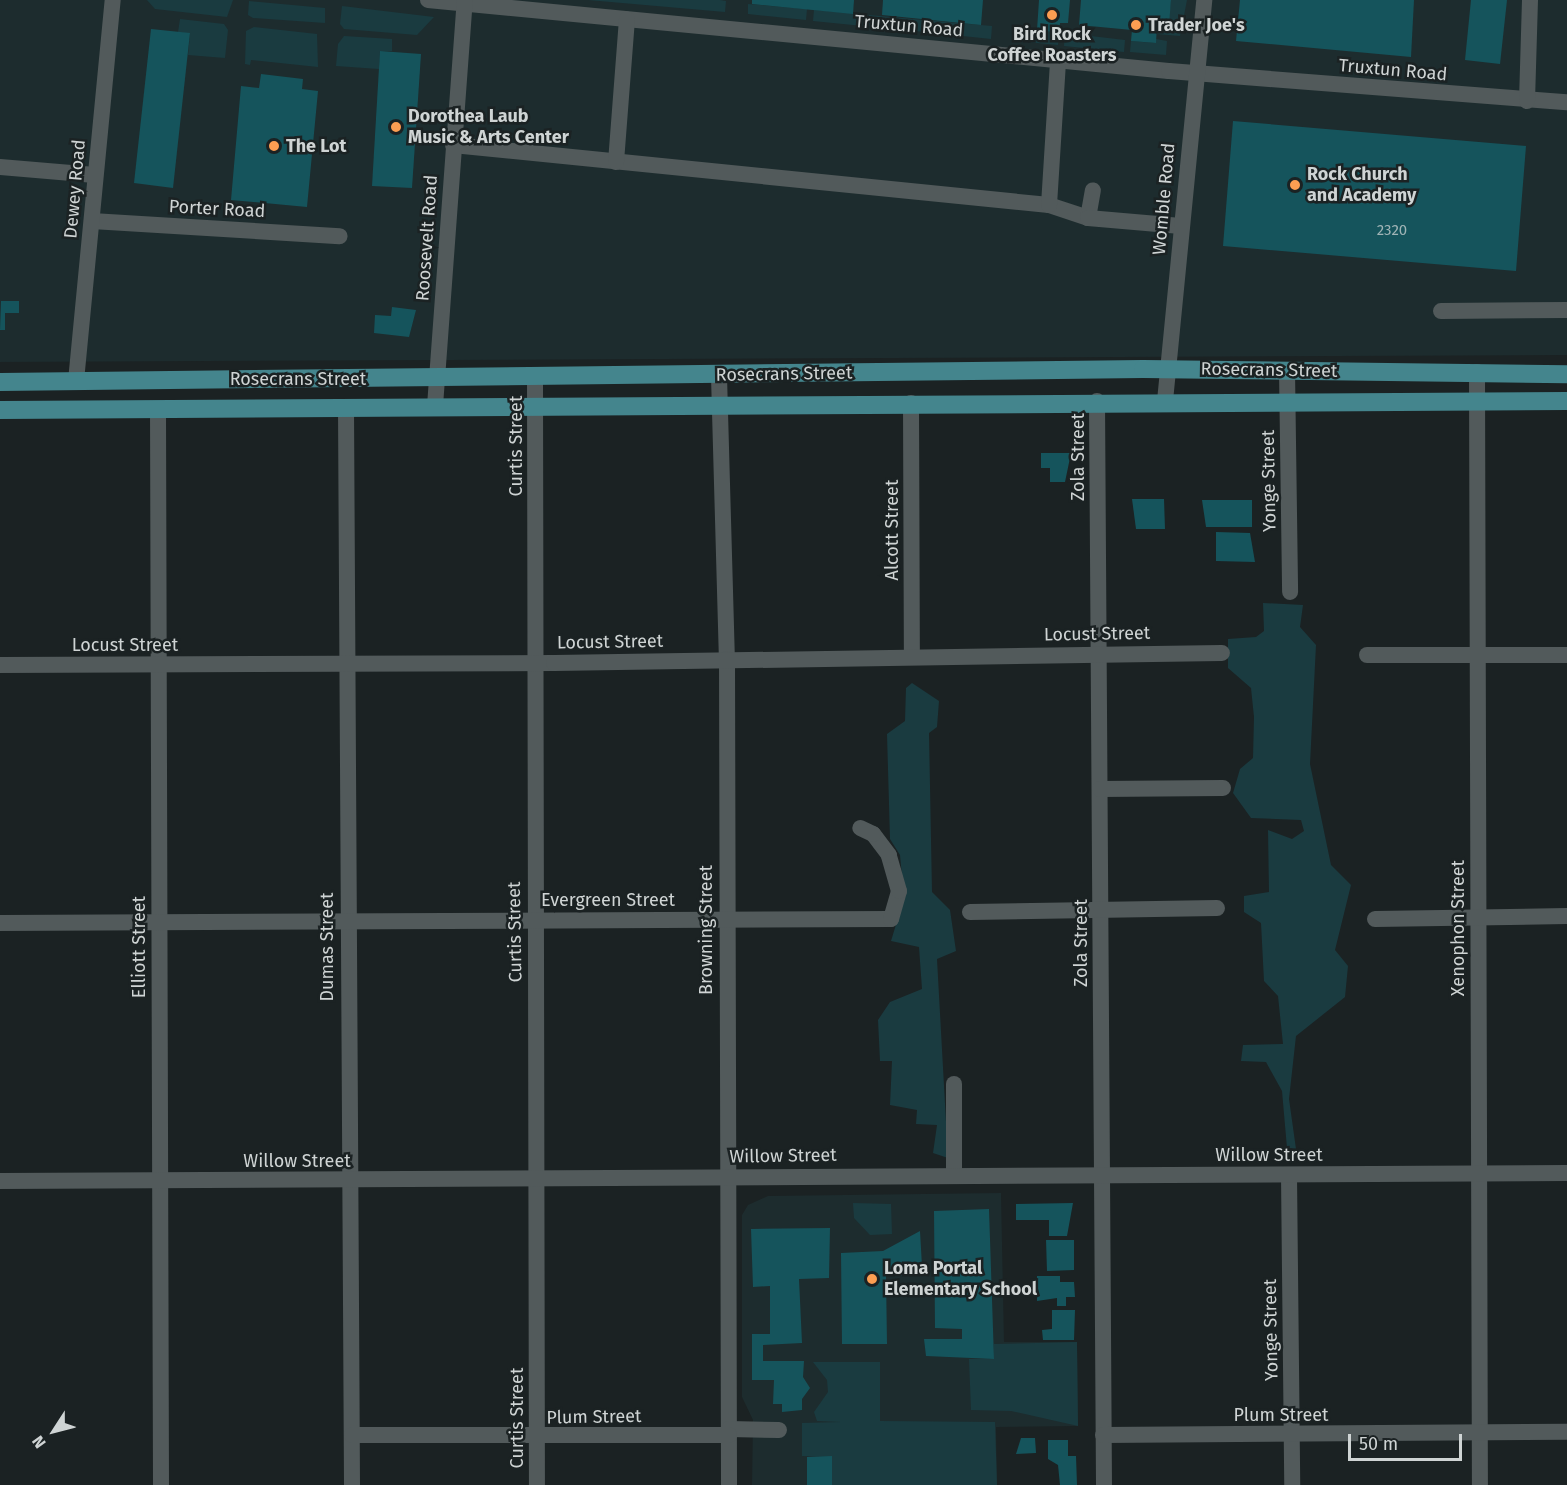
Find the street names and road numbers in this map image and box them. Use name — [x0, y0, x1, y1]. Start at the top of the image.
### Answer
street label: Truxtun Road — [854, 11, 964, 41]
street label: Truxtun Road — [1338, 55, 1448, 85]
street label: Dewey Road — [60, 139, 90, 239]
street label: Womble Road — [1148, 142, 1180, 256]
street label: Roosevelt Road — [412, 174, 442, 302]
street label: Porter Road — [168, 196, 266, 222]
street label: Rosecrans Street — [1201, 358, 1337, 382]
street label: Rosecrans Street — [716, 362, 852, 386]
street label: Rosecrans Street — [230, 368, 366, 390]
street label: Curtis Street — [505, 396, 527, 496]
street label: Zola Street — [1067, 413, 1089, 501]
street label: Yonge Street — [1257, 430, 1281, 532]
street label: Alcott Street — [881, 480, 903, 580]
street label: Locust Street — [1044, 622, 1150, 646]
street label: Locust Street — [557, 630, 663, 654]
street label: Locust Street — [72, 634, 178, 656]
street label: Xenophon Street — [1447, 860, 1469, 996]
street label: Browning Street — [695, 865, 717, 995]
street label: Curtis Street — [503, 881, 527, 983]
street label: Evergreen Street — [541, 889, 675, 911]
street label: Dumas Street — [316, 892, 338, 1002]
street label: Elliott Street — [128, 896, 150, 998]
street label: Zola Street — [1070, 899, 1092, 987]
street label: Willow Street — [729, 1144, 837, 1168]
street label: Willow Street — [1215, 1144, 1323, 1166]
street label: Willow Street — [243, 1150, 351, 1172]
street label: Yonge Street — [1259, 1279, 1283, 1381]
street label: Curtis Street — [506, 1368, 528, 1468]
street label: Plum Street — [1233, 1404, 1329, 1426]
street label: Plum Street — [546, 1405, 642, 1429]

